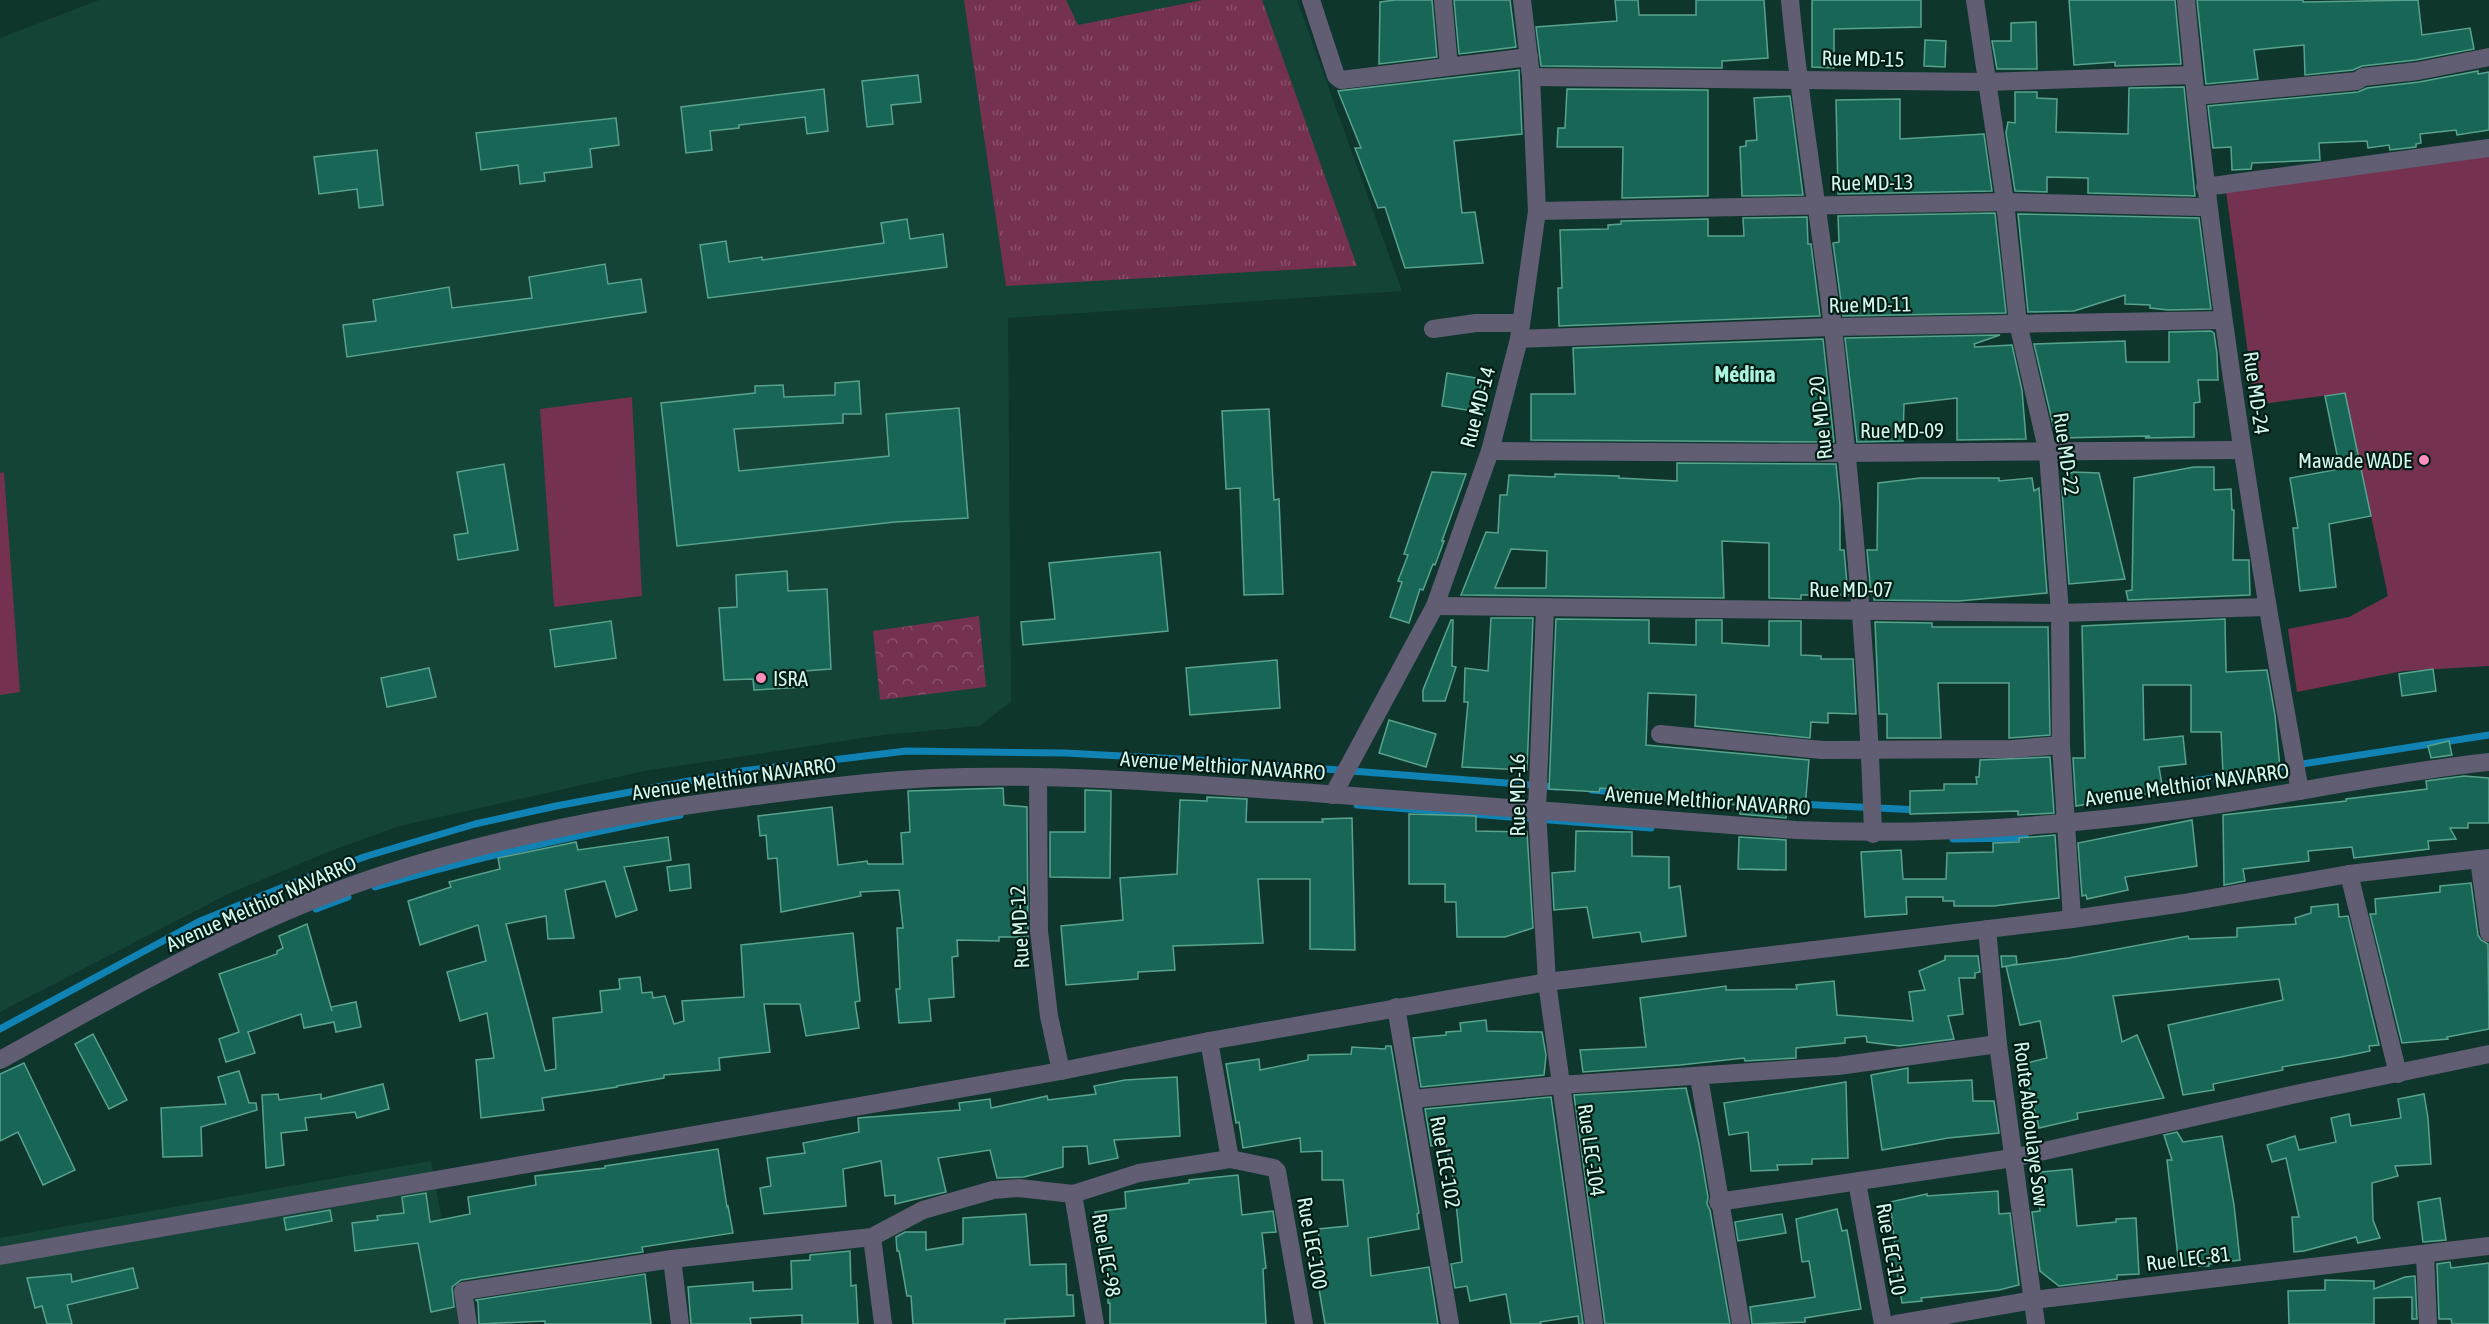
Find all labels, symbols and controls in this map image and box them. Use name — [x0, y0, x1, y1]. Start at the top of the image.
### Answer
street label: Rue MD-15 — [1821, 45, 1905, 71]
street label: Rue MD-13 — [1830, 169, 1914, 195]
street label: Rue MD-11 — [1828, 291, 1912, 317]
street label: Rue MD-24 — [2239, 350, 2275, 436]
district label: Médina — [1714, 361, 1776, 387]
street label: Rue MD-14 — [1455, 364, 1499, 450]
street label: Rue MD-20 — [1804, 375, 1836, 461]
street label: Rue MD-22 — [2049, 411, 2085, 497]
street label: Rue MD-09 — [1860, 418, 1944, 442]
place label: Mawade WADE — [2298, 448, 2412, 472]
marker: Mawade WADE — [2417, 453, 2431, 467]
street label: Rue MD-07 — [1809, 577, 1893, 601]
place label: ISRA — [773, 666, 809, 690]
marker: ISRA — [754, 671, 768, 685]
street label: Avenue Melthior NAVARRO — [1120, 746, 1326, 784]
street label: Avenue Melthior NAVARRO — [631, 752, 837, 804]
street label: Rue MD-16 — [1505, 753, 1529, 836]
street label: Avenue Melthior NAVARRO — [2084, 758, 2290, 810]
street label: Avenue Melthior NAVARRO — [1605, 781, 1811, 819]
street label: Avenue Melthior NAVARRO — [162, 850, 360, 956]
street label: Rue MD-12 — [1005, 885, 1033, 969]
street label: Route Abdoulaye Sow — [2010, 1040, 2054, 1208]
street label: Rue LEC-104 — [1574, 1102, 1610, 1198]
street label: Rue LEC-102 — [1426, 1114, 1466, 1210]
street label: Rue LEC-100 — [1293, 1195, 1333, 1291]
street label: Rue LEC-110 — [1872, 1201, 1912, 1297]
street label: Rue LEC-98 — [1088, 1211, 1126, 1299]
street label: Rue LEC-81 — [2145, 1241, 2231, 1275]

